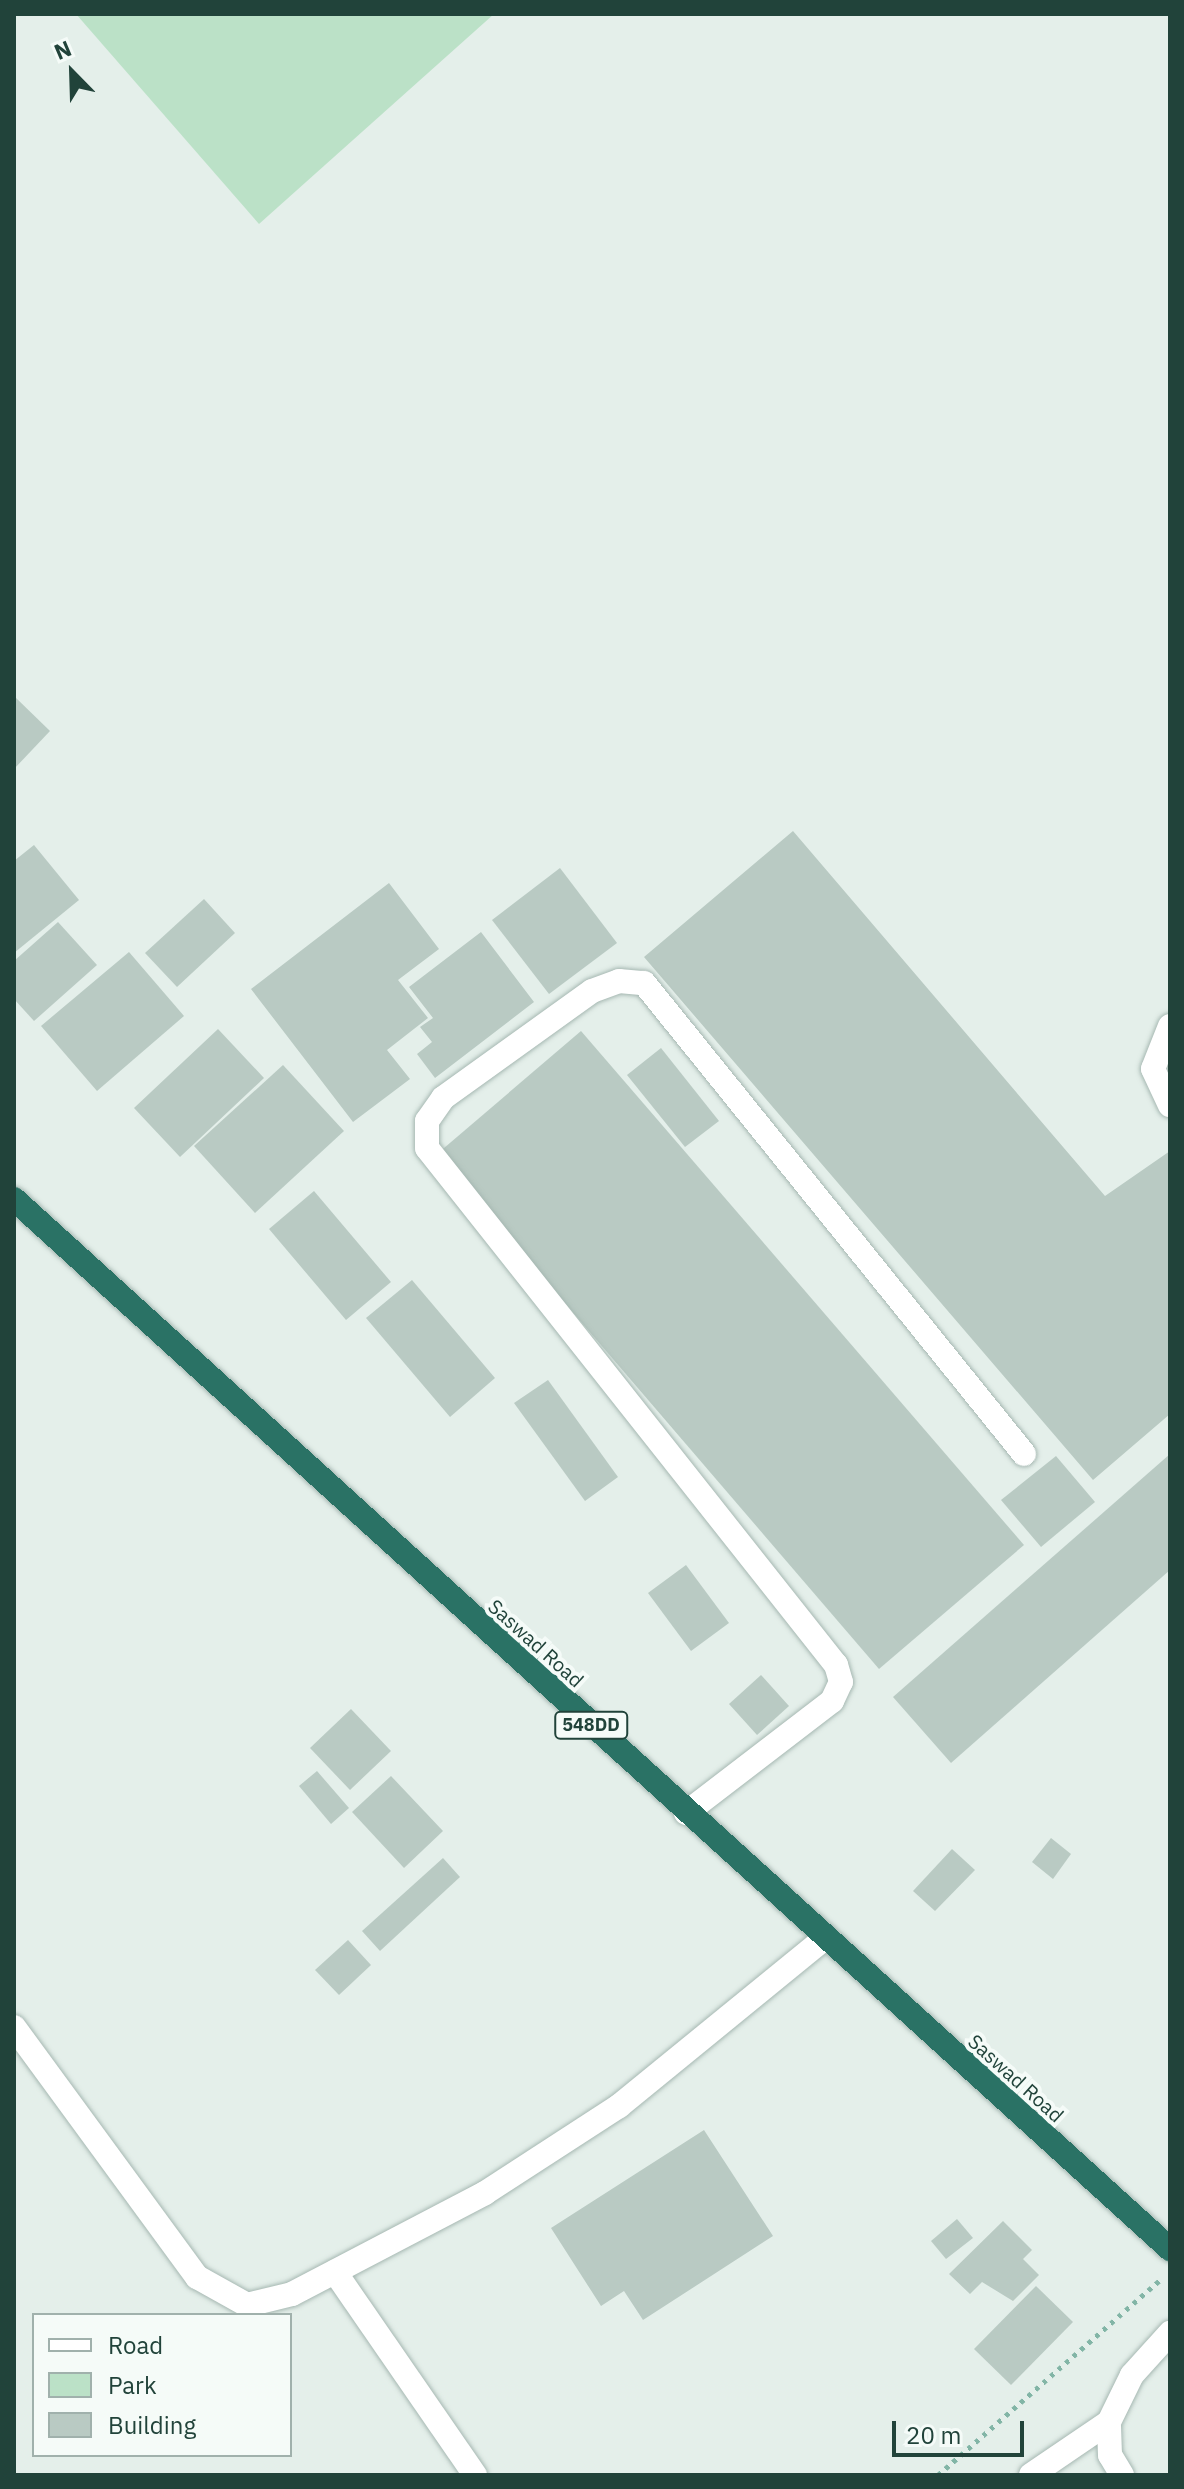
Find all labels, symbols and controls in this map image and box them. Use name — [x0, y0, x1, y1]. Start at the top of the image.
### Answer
north arrow — [32, 32, 112, 112]
text: N — [49, 33, 75, 66]
street label: Saswad Road — [483, 1594, 589, 1692]
road number: 548DD — [553, 1711, 629, 1739]
street label: Saswad Road — [963, 2029, 1069, 2127]
legend — [32, 2313, 292, 2457]
text: Road — [108, 2329, 163, 2361]
text: Park — [108, 2369, 157, 2401]
scale bar — [896, 2405, 1028, 2455]
text: Building — [108, 2409, 196, 2441]
text: 20 m — [906, 2419, 961, 2451]

